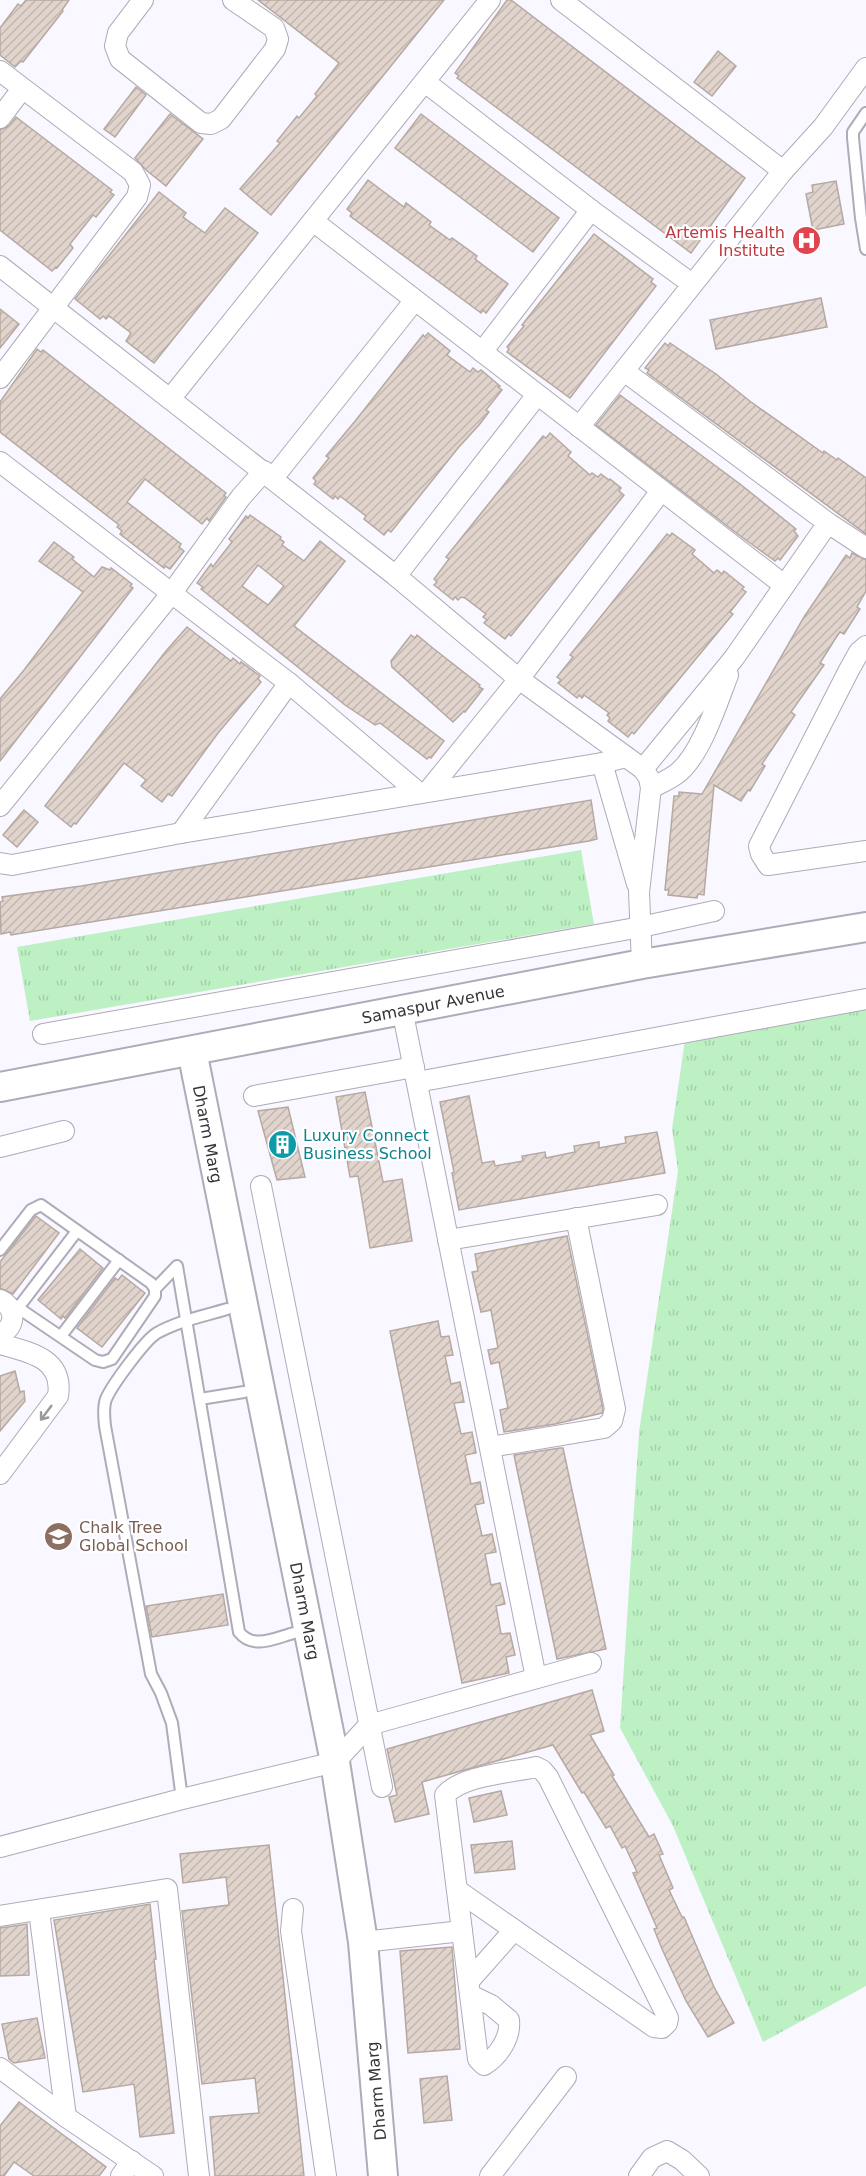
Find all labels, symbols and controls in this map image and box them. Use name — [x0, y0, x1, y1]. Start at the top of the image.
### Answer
place label: Artemis Health Institute — [665, 223, 785, 260]
hospital icon: Artemis Health Institute — [790, 225, 822, 257]
street label: Samaspur Avenue — [360, 981, 506, 1028]
street label: Dharm Marg — [189, 1084, 226, 1185]
place label: Luxury Connect Business School — [303, 1126, 432, 1163]
building icon: Luxury Connect Business School — [266, 1128, 298, 1160]
one-way arrow — [39, 1404, 52, 1420]
place label: Chalk Tree Global School — [79, 1518, 188, 1555]
school or university icon: Chalk Tree Global School — [42, 1520, 74, 1552]
street label: Dharm Marg — [286, 1561, 323, 1662]
street label: Dharm Marg — [363, 2041, 390, 2141]

